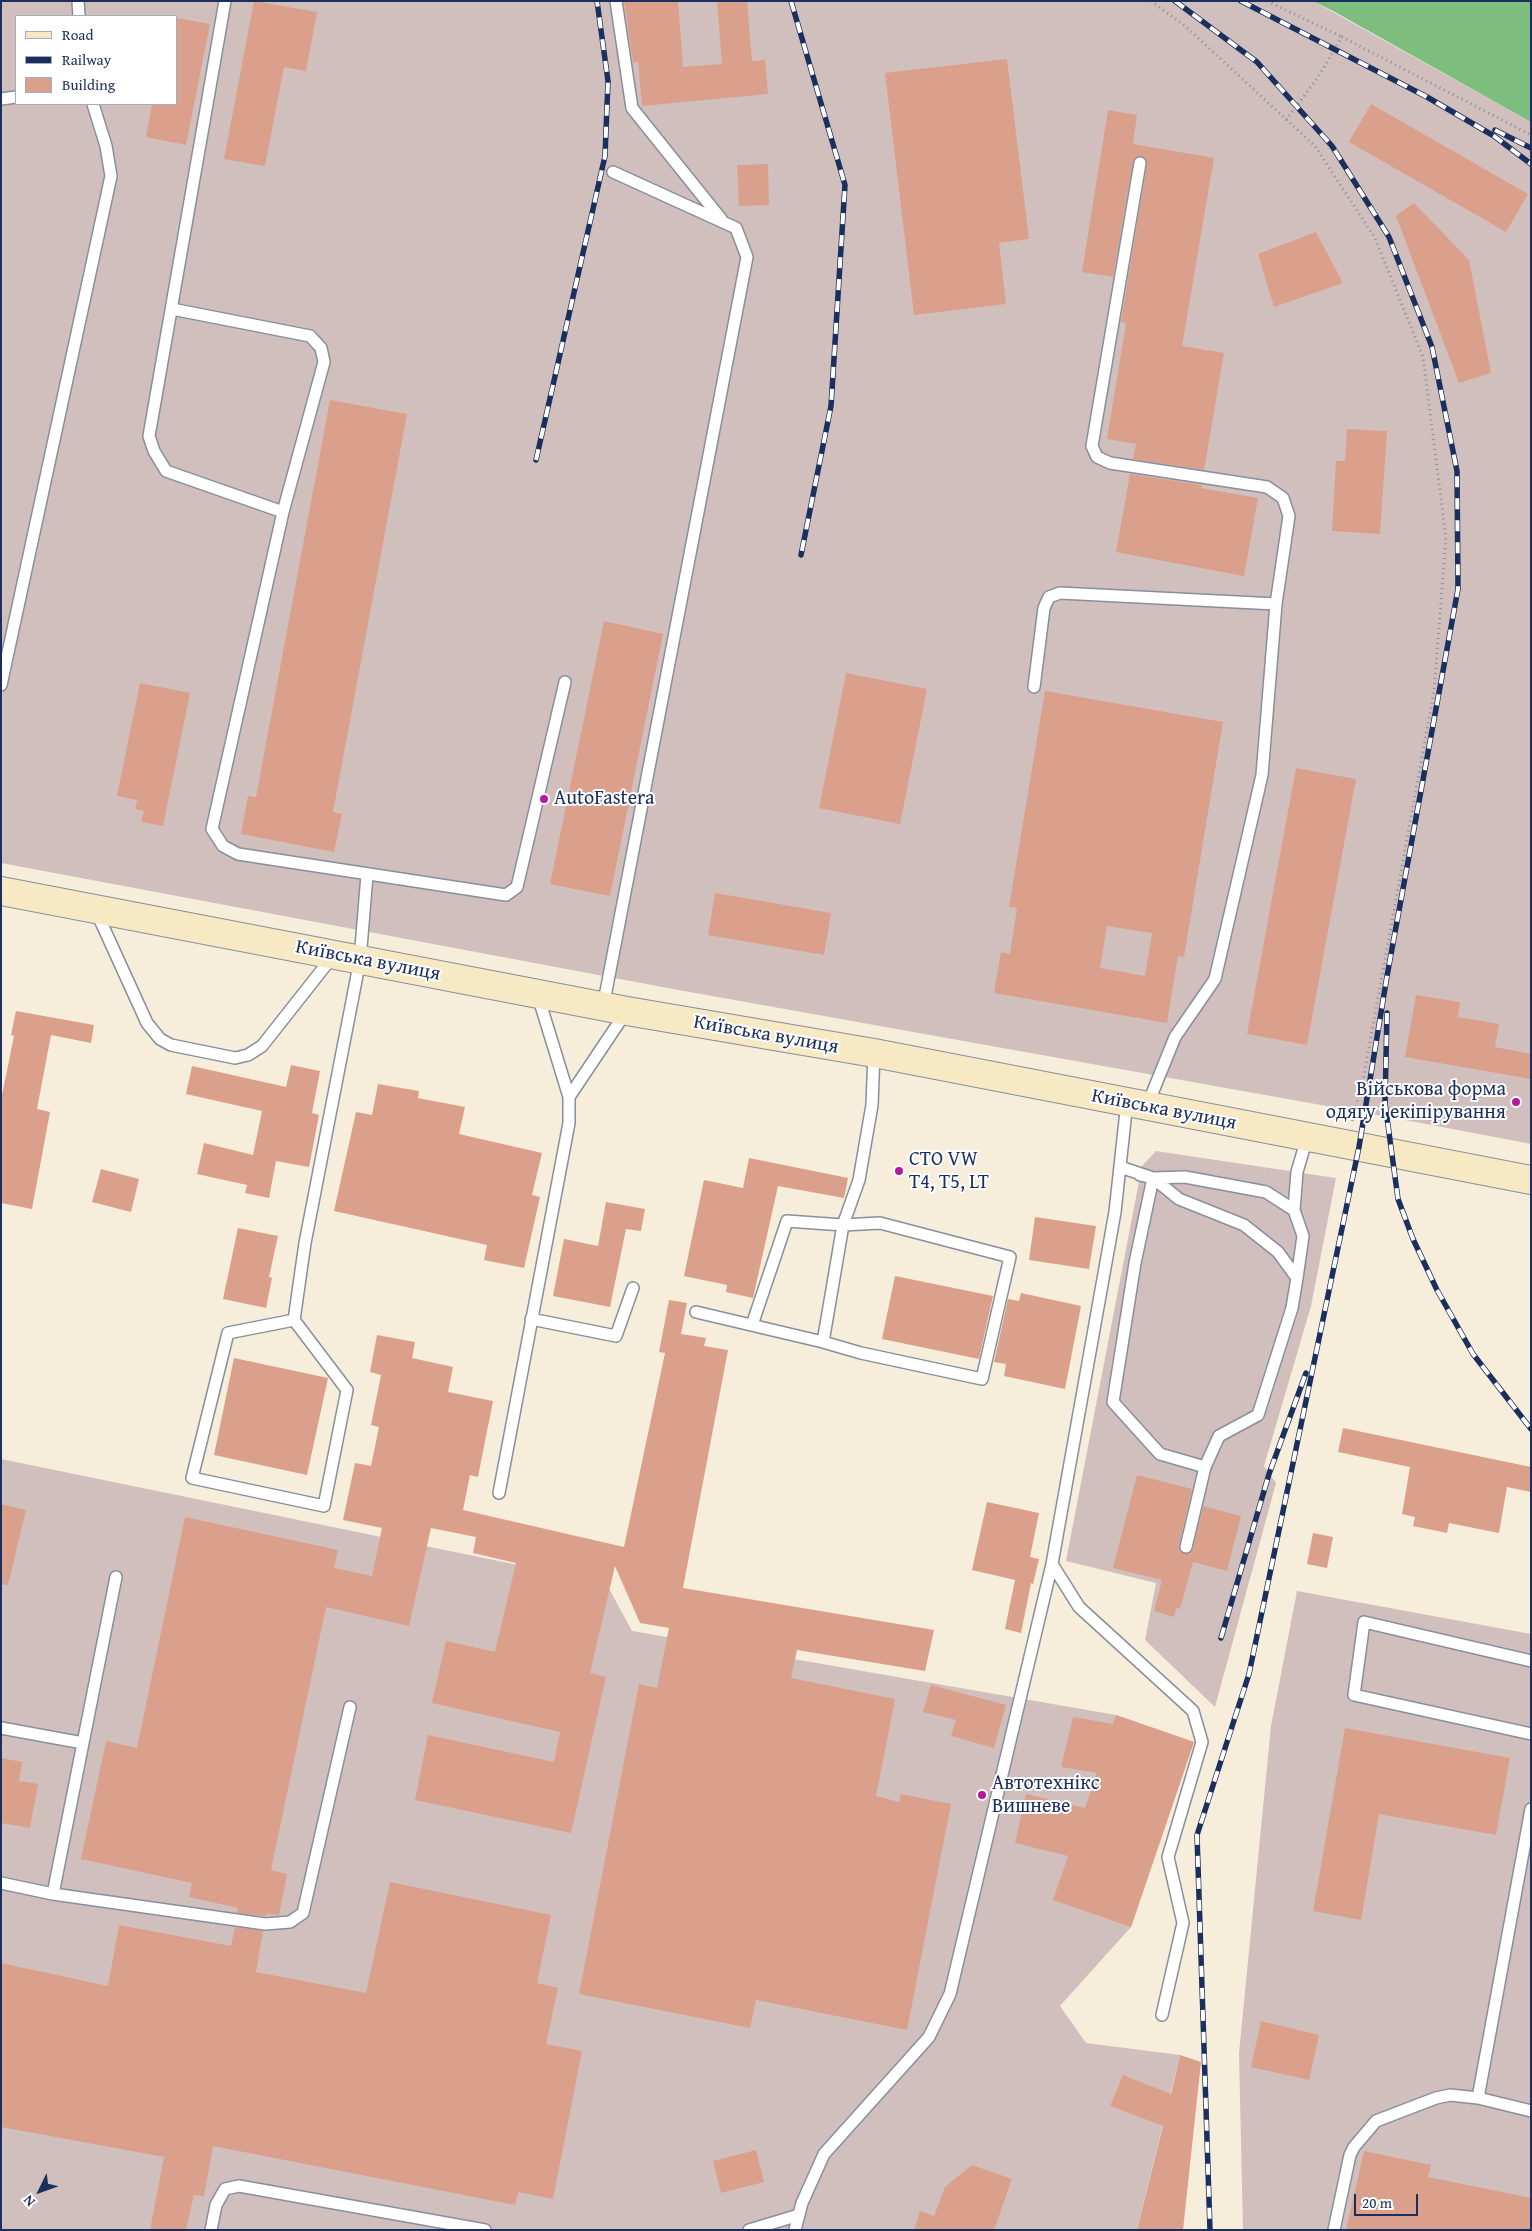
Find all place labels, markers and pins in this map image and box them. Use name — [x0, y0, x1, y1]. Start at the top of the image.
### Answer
place label: AutoFastera — [554, 787, 655, 811]
marker: AutoFastera — [538, 793, 550, 805]
place label: Військова форма одягу і екіпірування — [1326, 1078, 1506, 1125]
marker: Військова форма одягу і екіпірування — [1510, 1096, 1522, 1108]
place label: СТО VW T4, T5, LT — [909, 1148, 989, 1195]
marker: СТО VW T4, T5, LT — [893, 1165, 905, 1177]
place label: Автотехнікс Вишневе — [992, 1772, 1100, 1819]
marker: Автотехнікс Вишневе — [976, 1789, 988, 1801]

